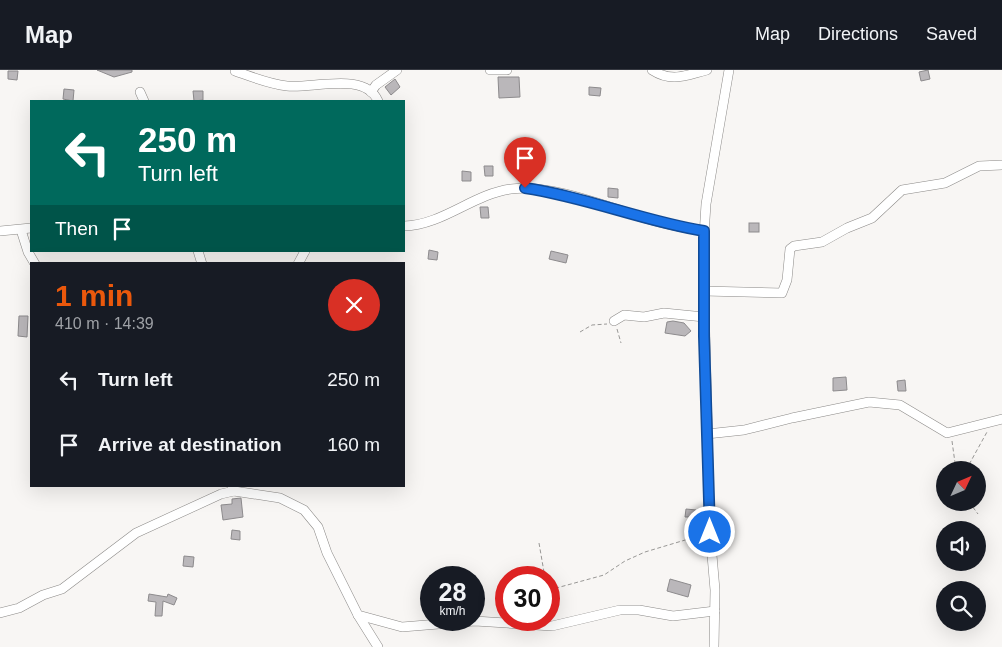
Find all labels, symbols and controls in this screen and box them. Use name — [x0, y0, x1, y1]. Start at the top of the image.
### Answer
text: Map — [25, 21, 73, 48]
text: Map — [755, 24, 790, 44]
text: Directions — [818, 24, 898, 44]
text: Saved — [926, 24, 977, 44]
icon: left — [55, 120, 120, 185]
text: 250 m — [138, 120, 237, 159]
pin — [504, 137, 546, 188]
icon: arrive — [511, 144, 539, 172]
text: Turn left — [138, 161, 218, 186]
icon: arrive — [108, 215, 136, 243]
text: Then — [55, 218, 98, 239]
text: 1 min — [55, 279, 133, 312]
button: close — [328, 279, 380, 331]
text: 410 m · 14:39 — [55, 315, 154, 332]
icon: left — [55, 366, 83, 394]
text: Turn left — [98, 369, 173, 390]
text: 250 m — [327, 369, 380, 390]
icon: arrive — [55, 431, 83, 459]
text: Arrive at destination — [98, 434, 282, 455]
text: 160 m — [327, 434, 380, 455]
north arrow — [936, 461, 986, 511]
map controls — [936, 461, 986, 631]
position arrow — [683, 505, 735, 557]
button: sound — [936, 521, 986, 571]
speed limit sign: 30 — [495, 566, 560, 631]
text: 28 — [439, 578, 466, 606]
button: search — [936, 581, 986, 631]
text: km/h — [439, 604, 466, 618]

